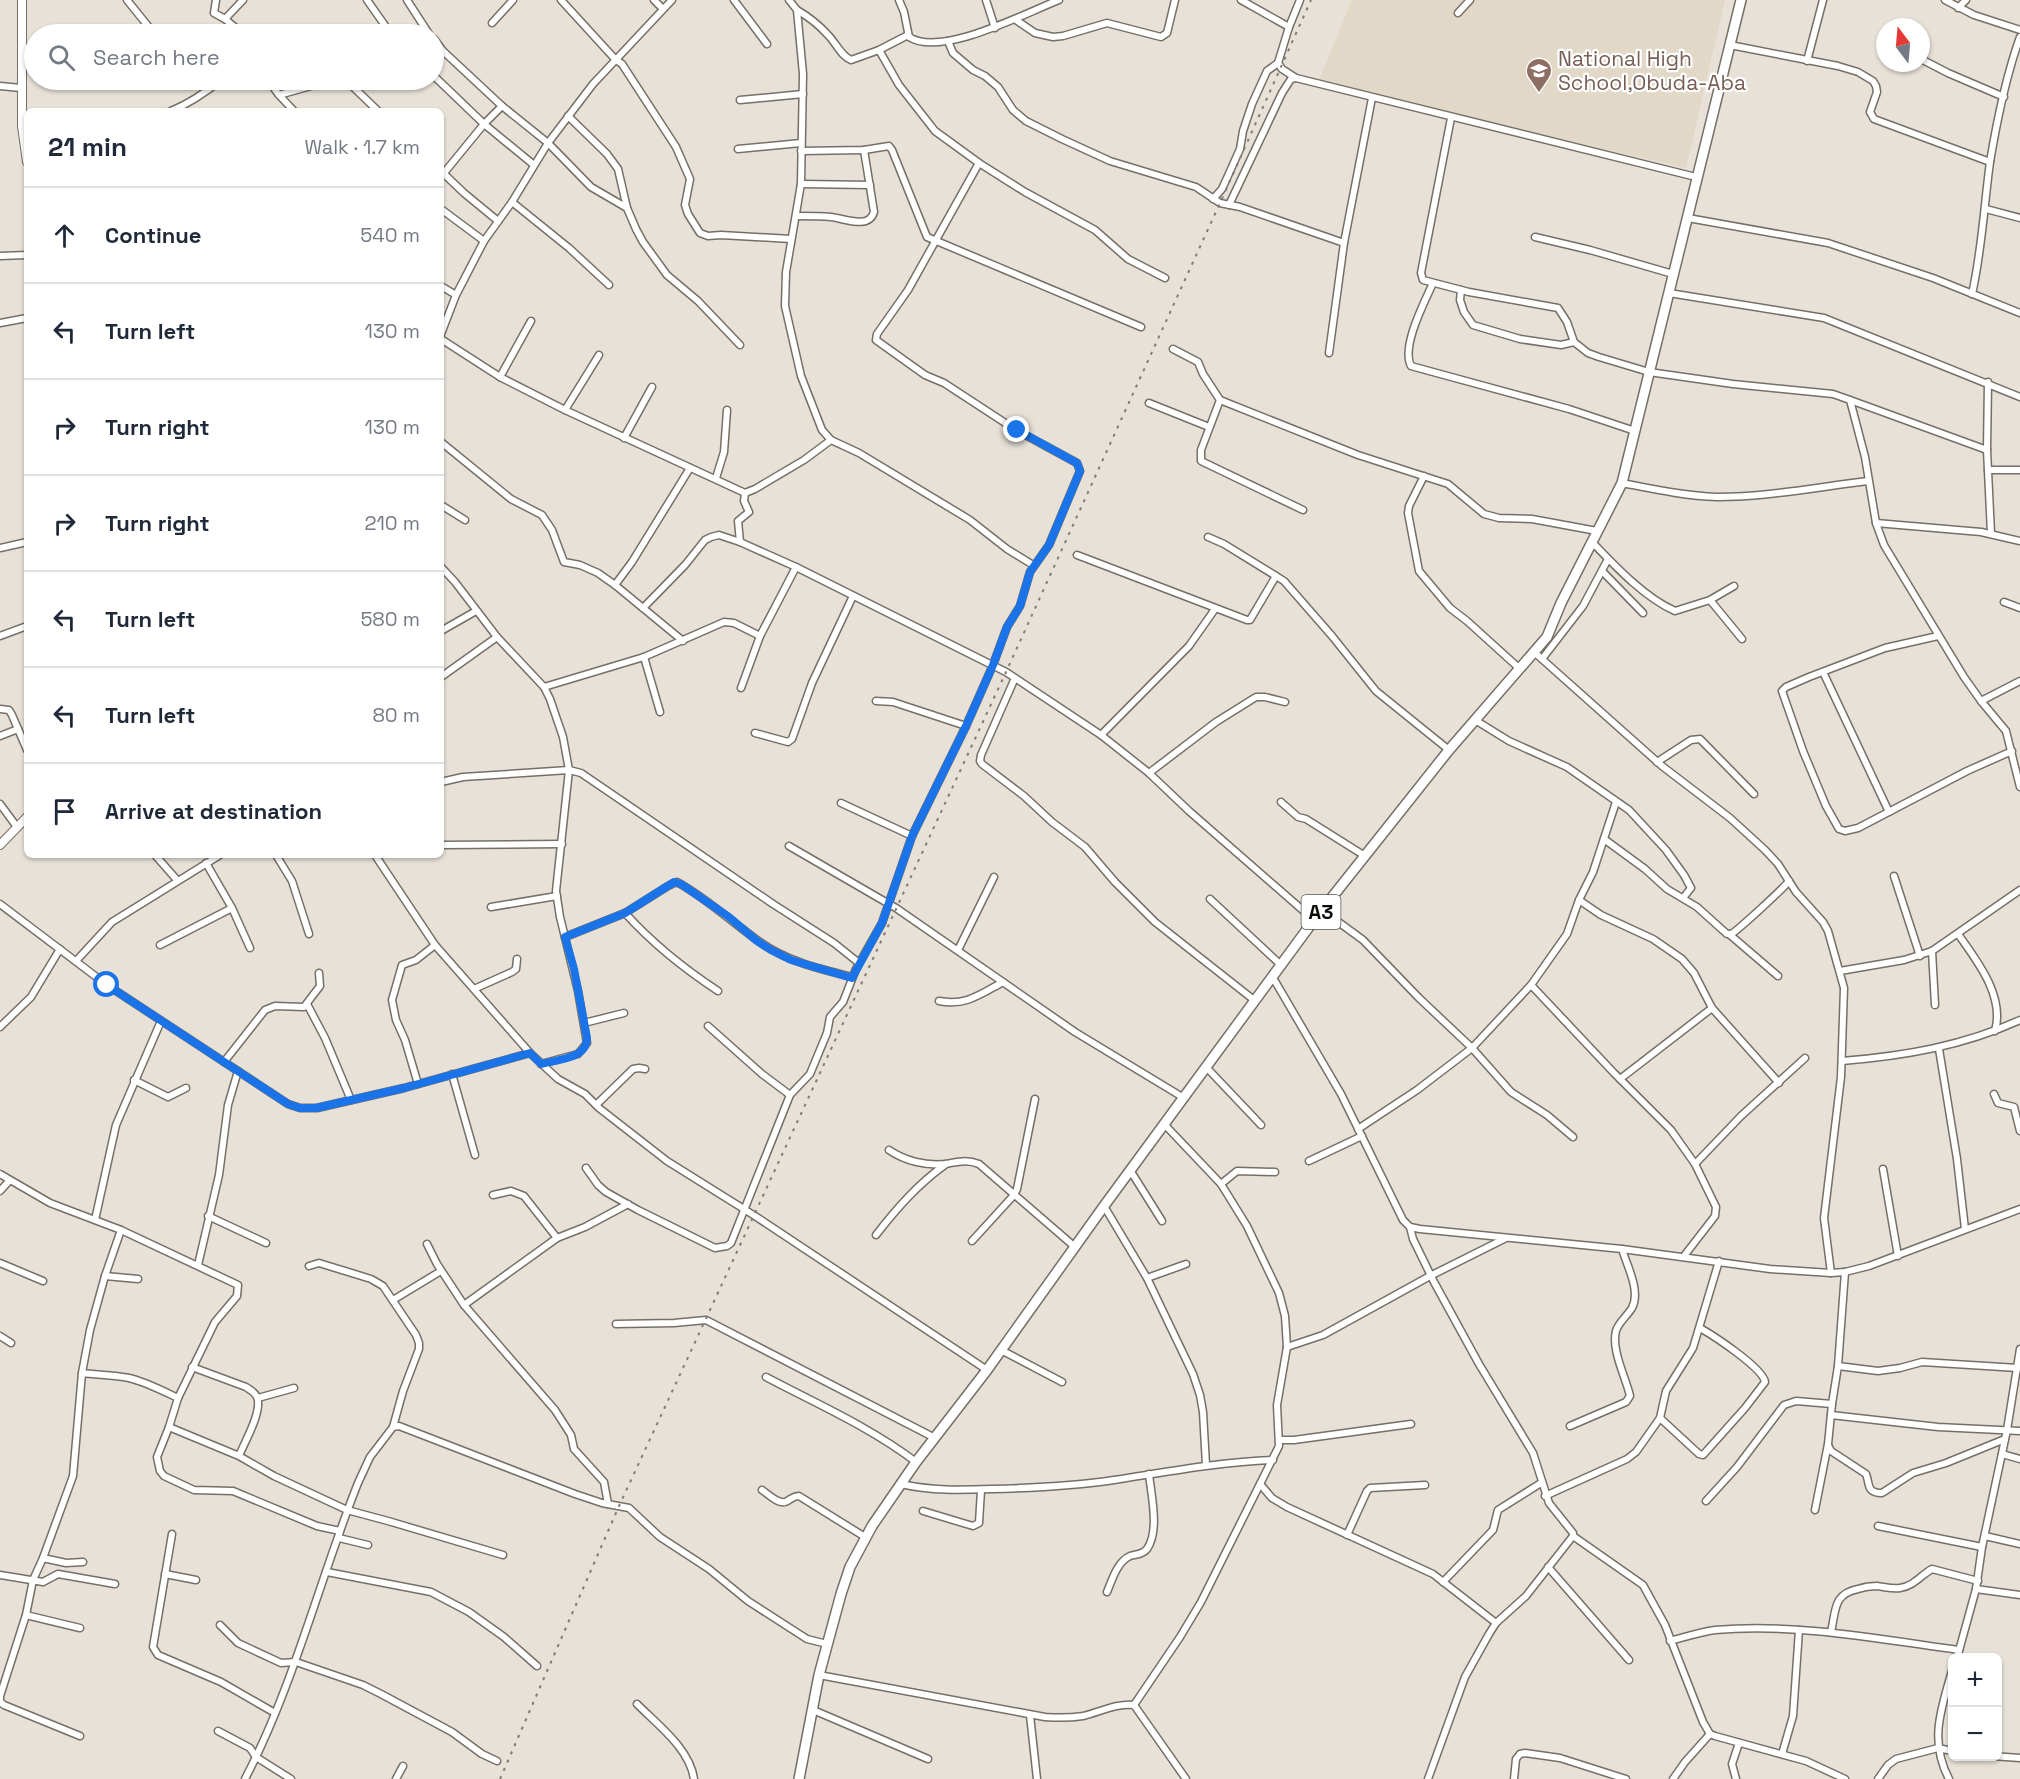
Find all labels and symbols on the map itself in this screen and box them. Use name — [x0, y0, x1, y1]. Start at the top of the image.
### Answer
north arrow — [1876, 18, 1930, 72]
place label: National High School,Obuda-Aba — [1558, 45, 1746, 96]
school or university icon: National High School,Obuda-Aba — [1524, 56, 1554, 94]
route end — [1003, 416, 1029, 442]
road number: A3 — [1302, 895, 1340, 929]
route start — [93, 971, 119, 997]

